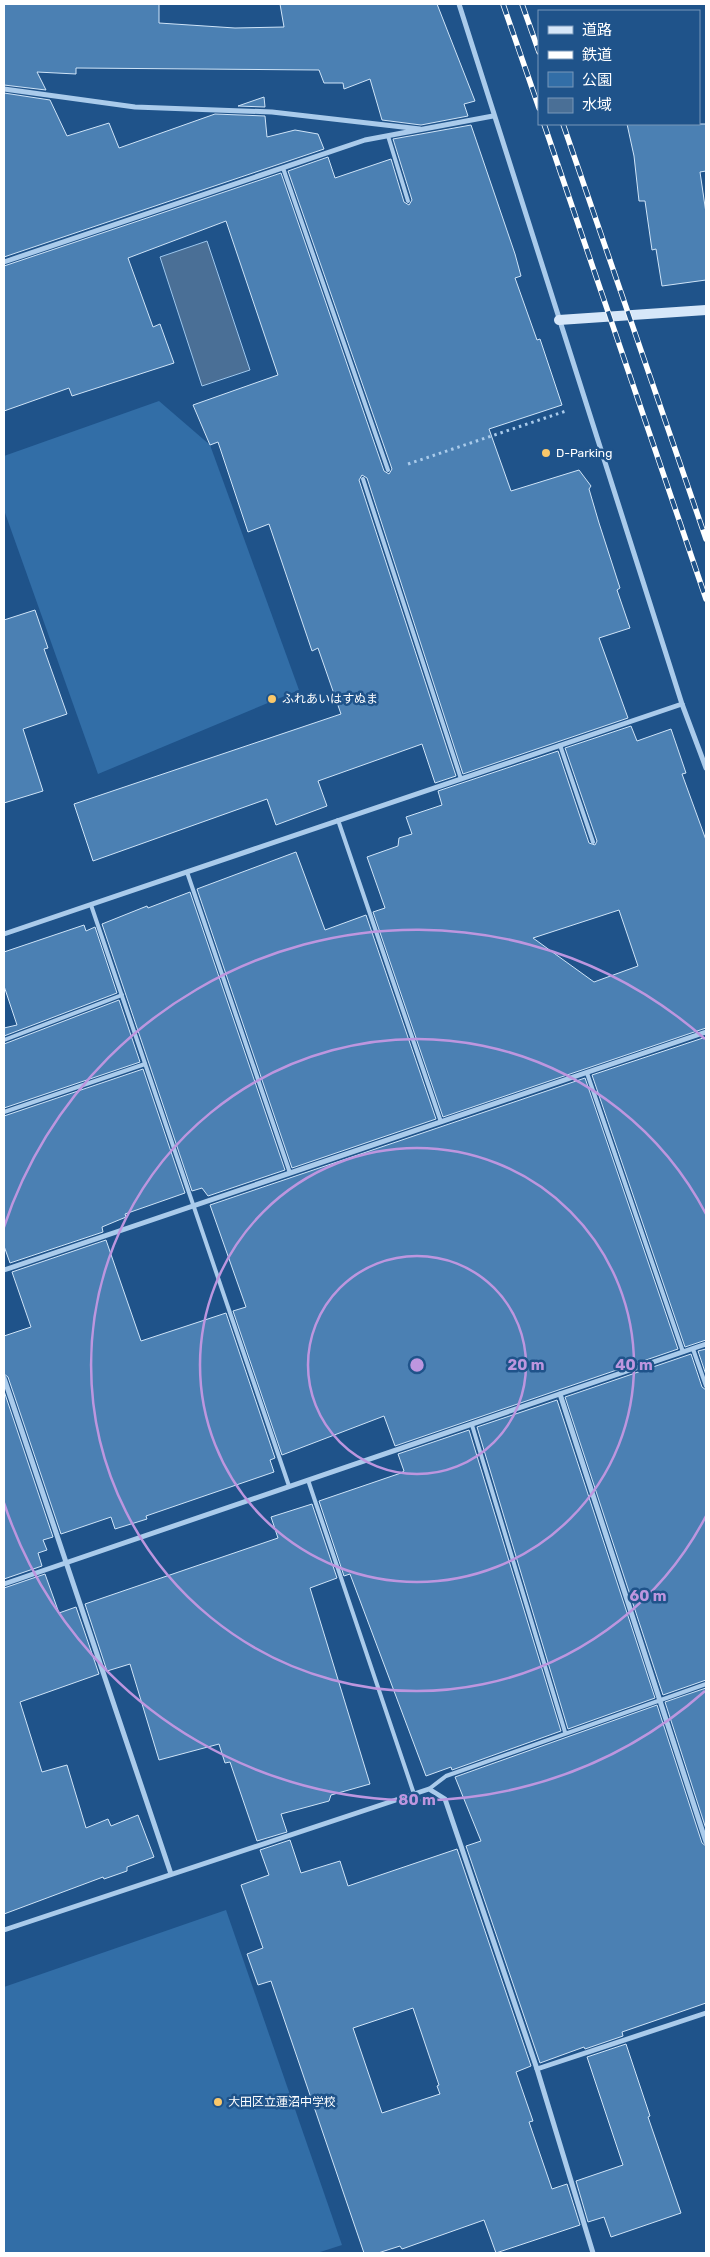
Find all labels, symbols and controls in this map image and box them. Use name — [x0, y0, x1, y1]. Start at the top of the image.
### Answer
legend — [538, 10, 700, 125]
text: 道路 — [582, 21, 612, 39]
text: 鉄道 — [582, 46, 612, 64]
text: 公園 — [582, 71, 612, 89]
text: 水域 — [582, 96, 612, 114]
place label: D-Parking — [556, 446, 612, 460]
marker: D-Parking — [540, 447, 552, 459]
place label: ふれあいはすぬま — [282, 692, 378, 706]
marker: ふれあいはすぬま — [266, 693, 278, 705]
centre of rings — [408, 1356, 426, 1374]
text: 20 m — [508, 1356, 544, 1374]
text: 40 m — [615, 1356, 653, 1374]
text: 60 m — [630, 1587, 666, 1605]
text: 80 m — [398, 1791, 436, 1809]
place label: 大田区立蓮沼中学校 — [228, 2095, 336, 2109]
marker: 大田区立蓮沼中学校 — [212, 2096, 224, 2108]

